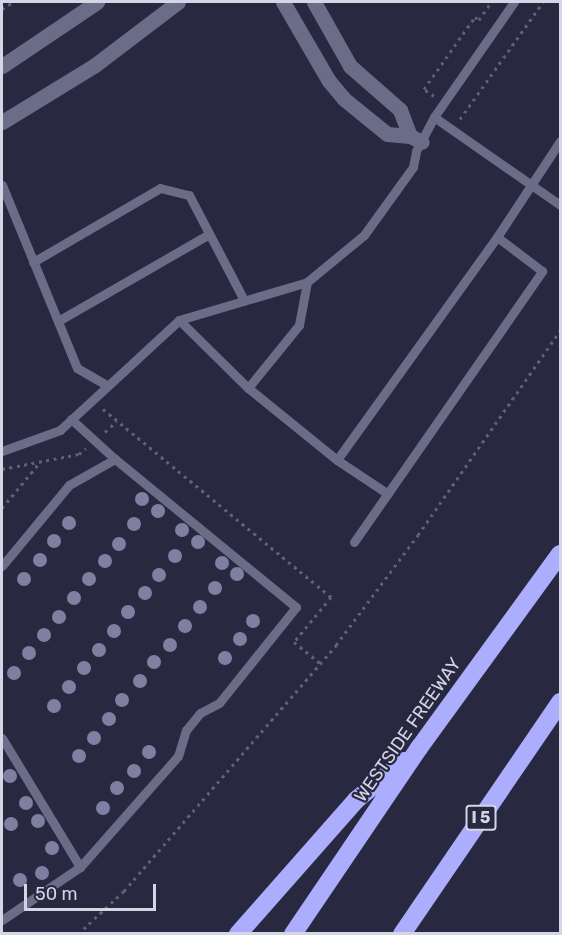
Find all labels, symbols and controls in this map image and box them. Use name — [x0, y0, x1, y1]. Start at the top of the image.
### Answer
street label: WESTSIDE FREEWAY — [350, 654, 466, 806]
road number: I 5 — [464, 805, 498, 831]
scale bar — [27, 872, 159, 910]
text: 50 m — [35, 883, 78, 905]

